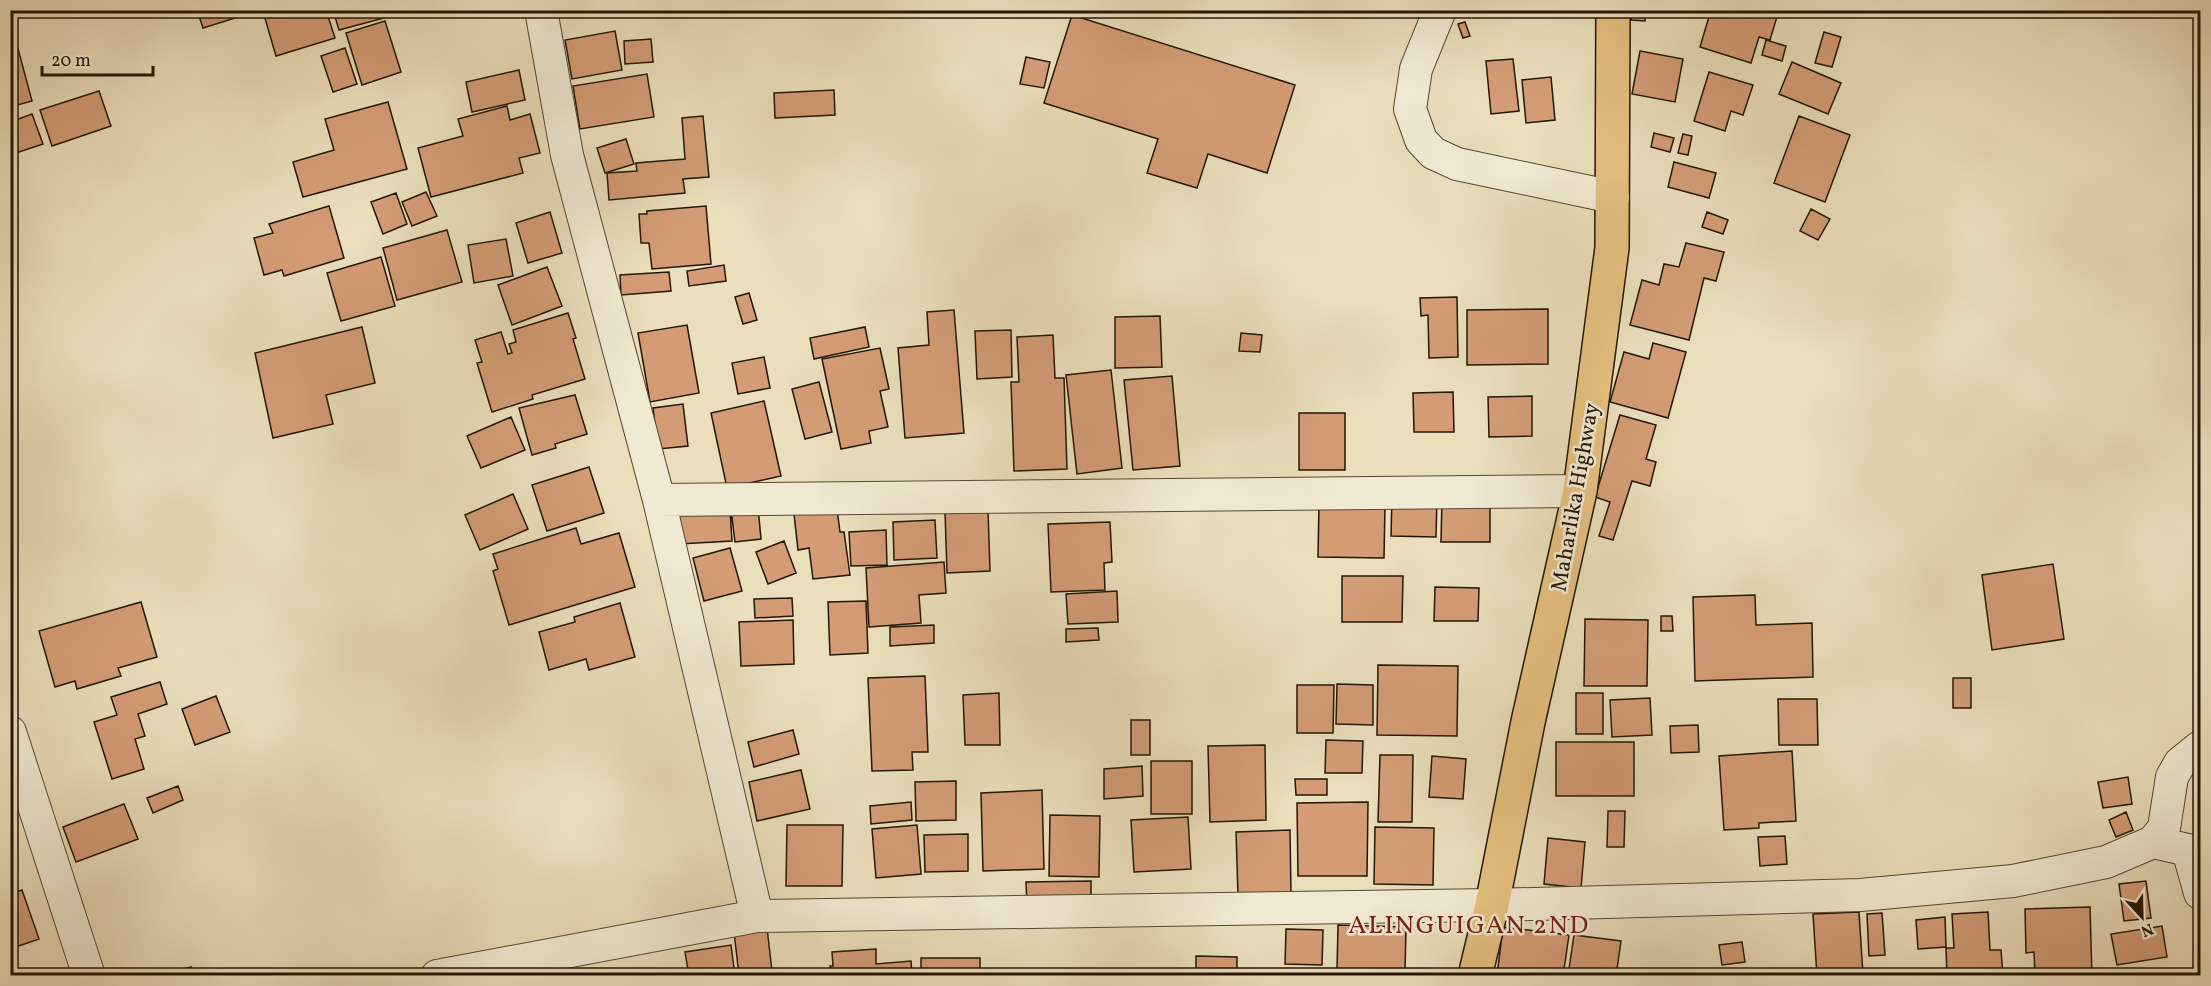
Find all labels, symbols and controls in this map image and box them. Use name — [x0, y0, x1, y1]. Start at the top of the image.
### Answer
scale bar — [42, 39, 153, 77]
text: 20 m — [51, 49, 91, 74]
street label: Maharlika Highway — [1545, 401, 1608, 594]
north arrow — [2112, 887, 2172, 947]
district label: ALINGUIGAN 2ND — [1348, 908, 1590, 944]
text: N — [2137, 917, 2156, 942]

